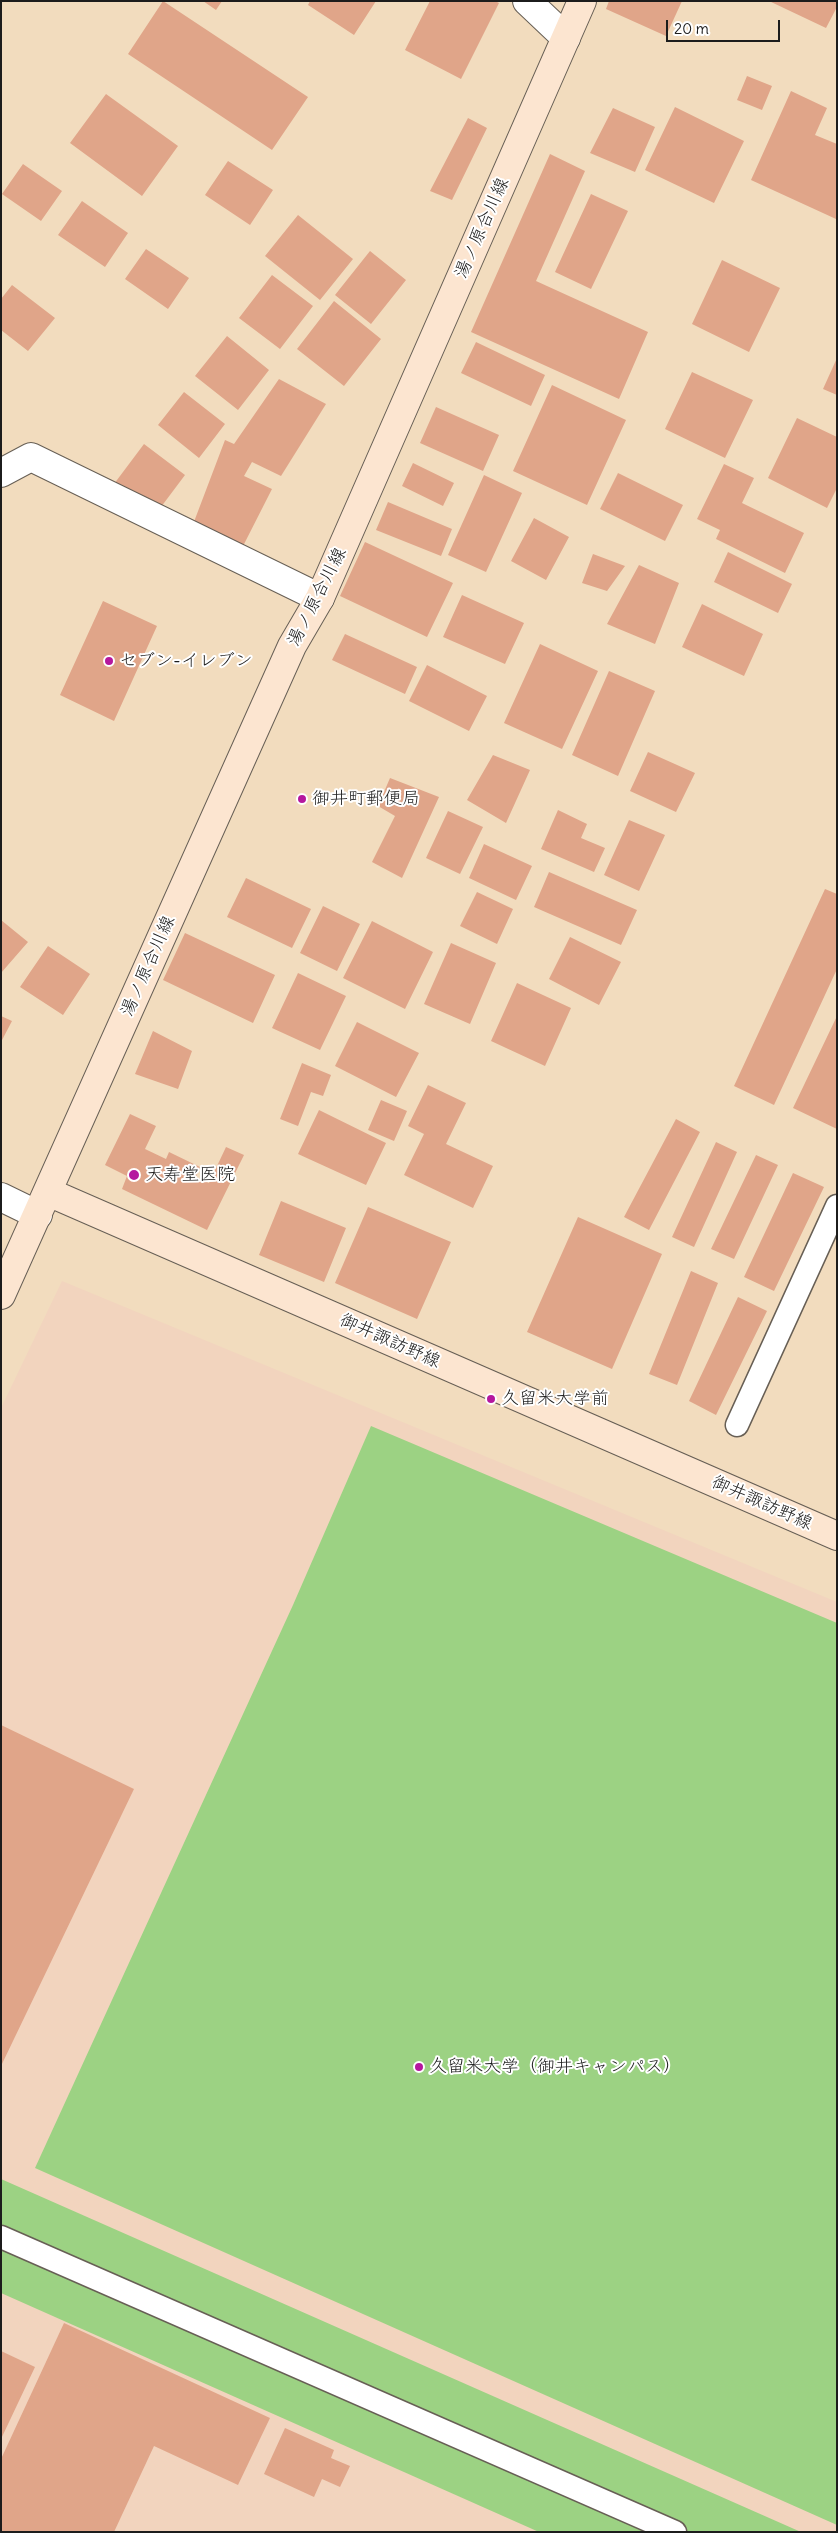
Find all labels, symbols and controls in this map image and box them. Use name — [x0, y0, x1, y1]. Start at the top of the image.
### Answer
scale bar — [668, 10, 782, 42]
text: 20 m — [674, 19, 709, 38]
street label: 湯ノ原合川線 — [450, 174, 514, 282]
street label: 湯ノ原合川線 — [283, 544, 351, 650]
place label: セブン-イレブン — [119, 650, 253, 672]
marker: セブン-イレブン — [103, 655, 115, 667]
place label: 御井町郵便局 — [312, 788, 420, 810]
marker: 御井町郵便局 — [296, 793, 308, 805]
street label: 湯ノ原合川線 — [116, 912, 180, 1020]
place label: 天寿堂医院 — [145, 1164, 235, 1186]
marker: 天寿堂医院 — [127, 1168, 141, 1182]
street label: 御井諏訪野線 — [336, 1309, 444, 1373]
place label: 久留米大学前 — [501, 1388, 609, 1410]
marker: 久留米大学前 — [485, 1393, 497, 1405]
street label: 御井諏訪野線 — [708, 1471, 816, 1535]
place label: 久留米大学（御井キャンパス） — [429, 2056, 681, 2078]
marker: 久留米大学（御井キャンパス） — [413, 2061, 425, 2073]

